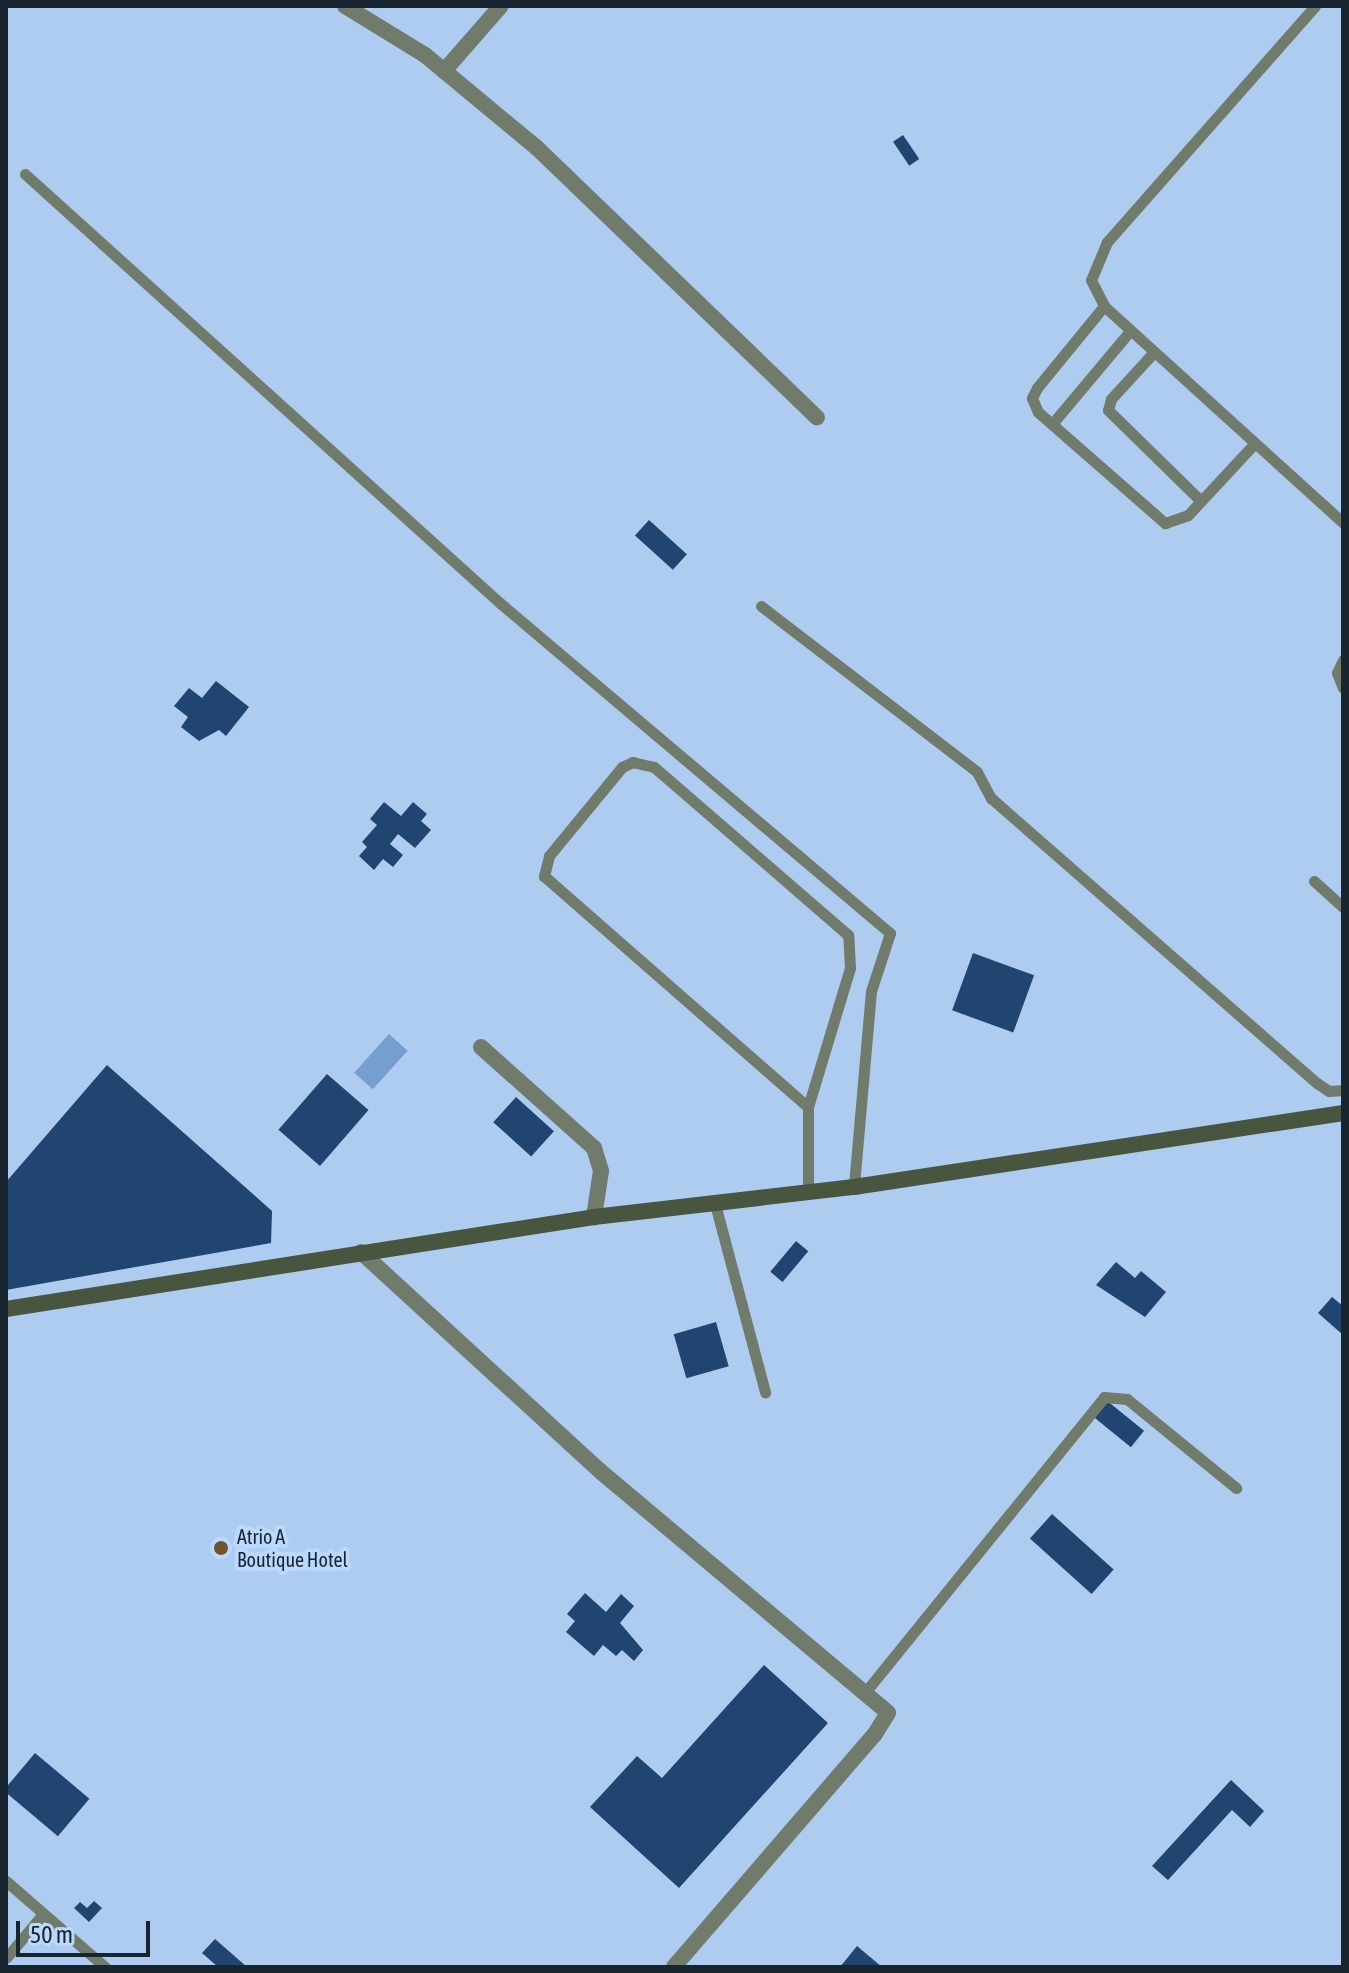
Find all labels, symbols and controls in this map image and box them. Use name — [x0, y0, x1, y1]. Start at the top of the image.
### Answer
place label: Atrio A Boutique Hotel — [237, 1524, 348, 1571]
marker: Atrio A Boutique Hotel — [212, 1539, 230, 1557]
scale bar — [20, 1905, 154, 1955]
text: 50 m — [30, 1921, 73, 1948]

